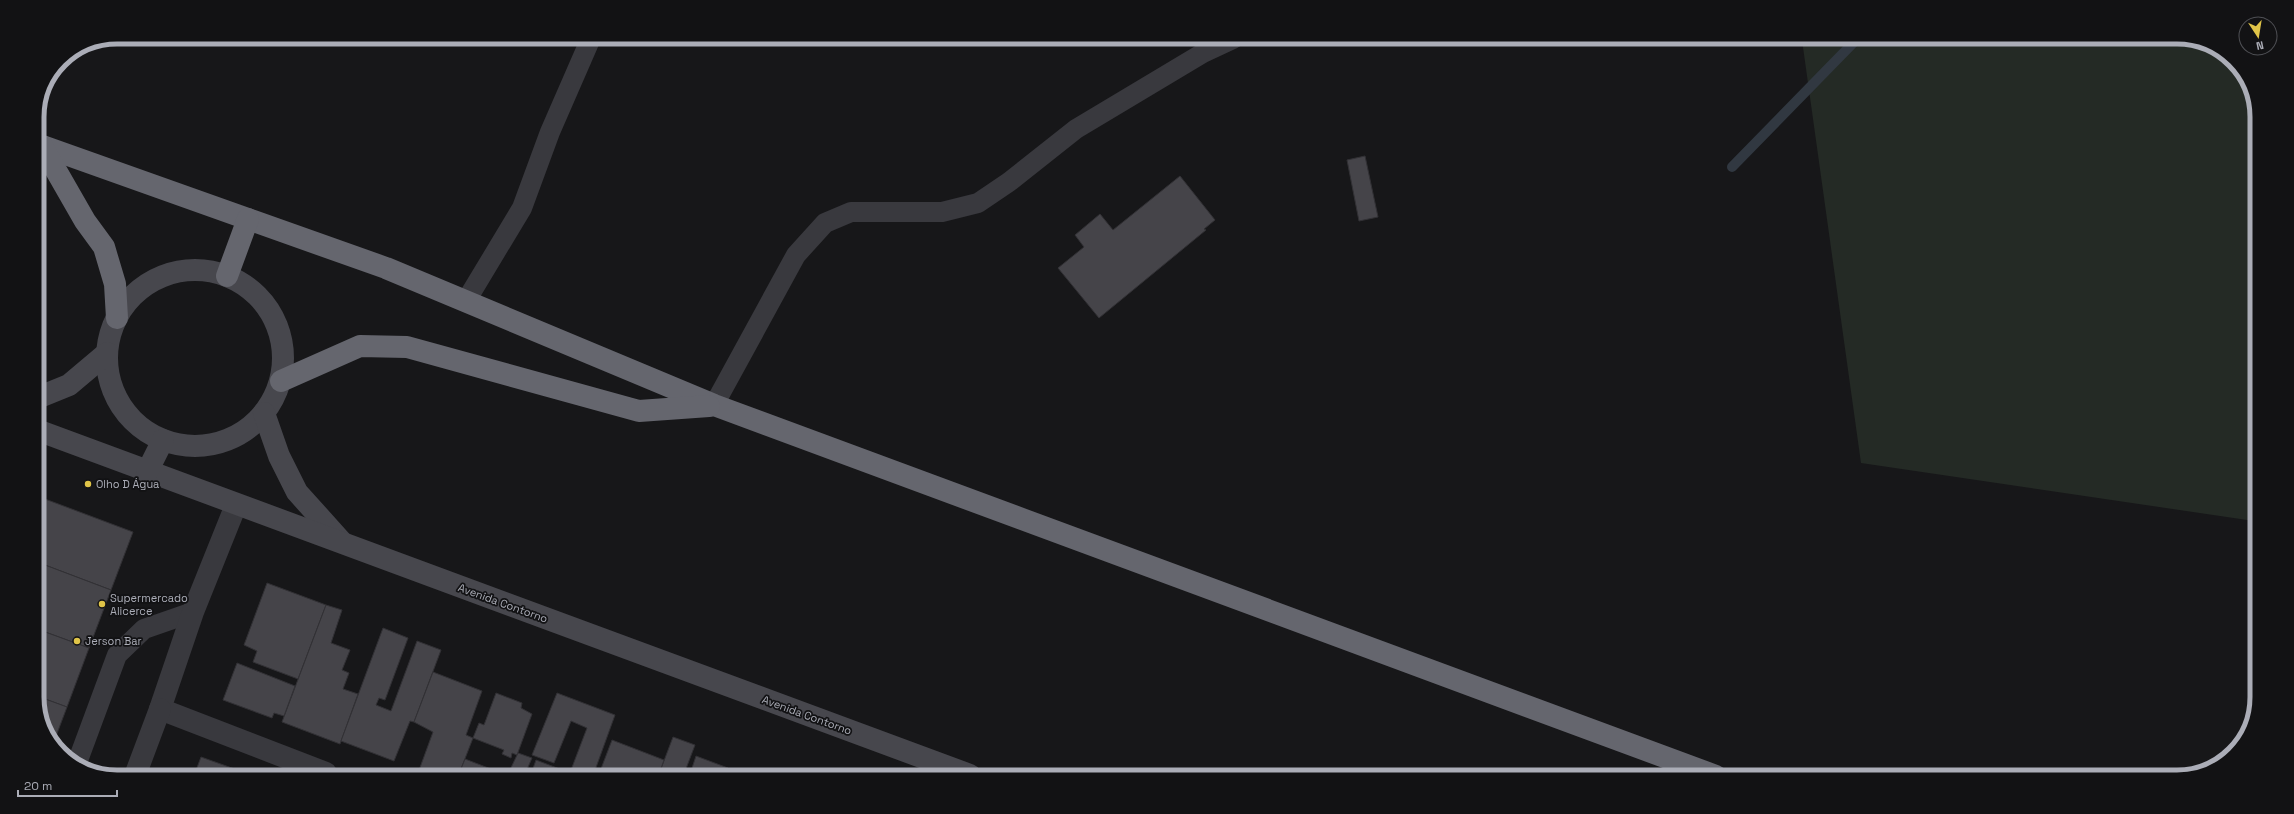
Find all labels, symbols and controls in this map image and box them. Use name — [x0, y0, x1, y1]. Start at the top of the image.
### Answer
north arrow — [2238, 16, 2278, 56]
text: N — [2255, 38, 2265, 53]
place label: Olho D Água — [96, 477, 160, 491]
marker: Olho D Água — [83, 479, 93, 489]
street label: Avenida Contorno — [456, 580, 550, 626]
place label: Supermercado Alicerce — [110, 591, 188, 618]
marker: Supermercado Alicerce — [97, 599, 107, 609]
place label: Jerson Bar — [85, 634, 142, 648]
marker: Jerson Bar — [72, 636, 82, 646]
street label: Avenida Contorno — [760, 692, 854, 738]
scale bar — [18, 772, 117, 798]
text: 20 m — [24, 778, 52, 794]

